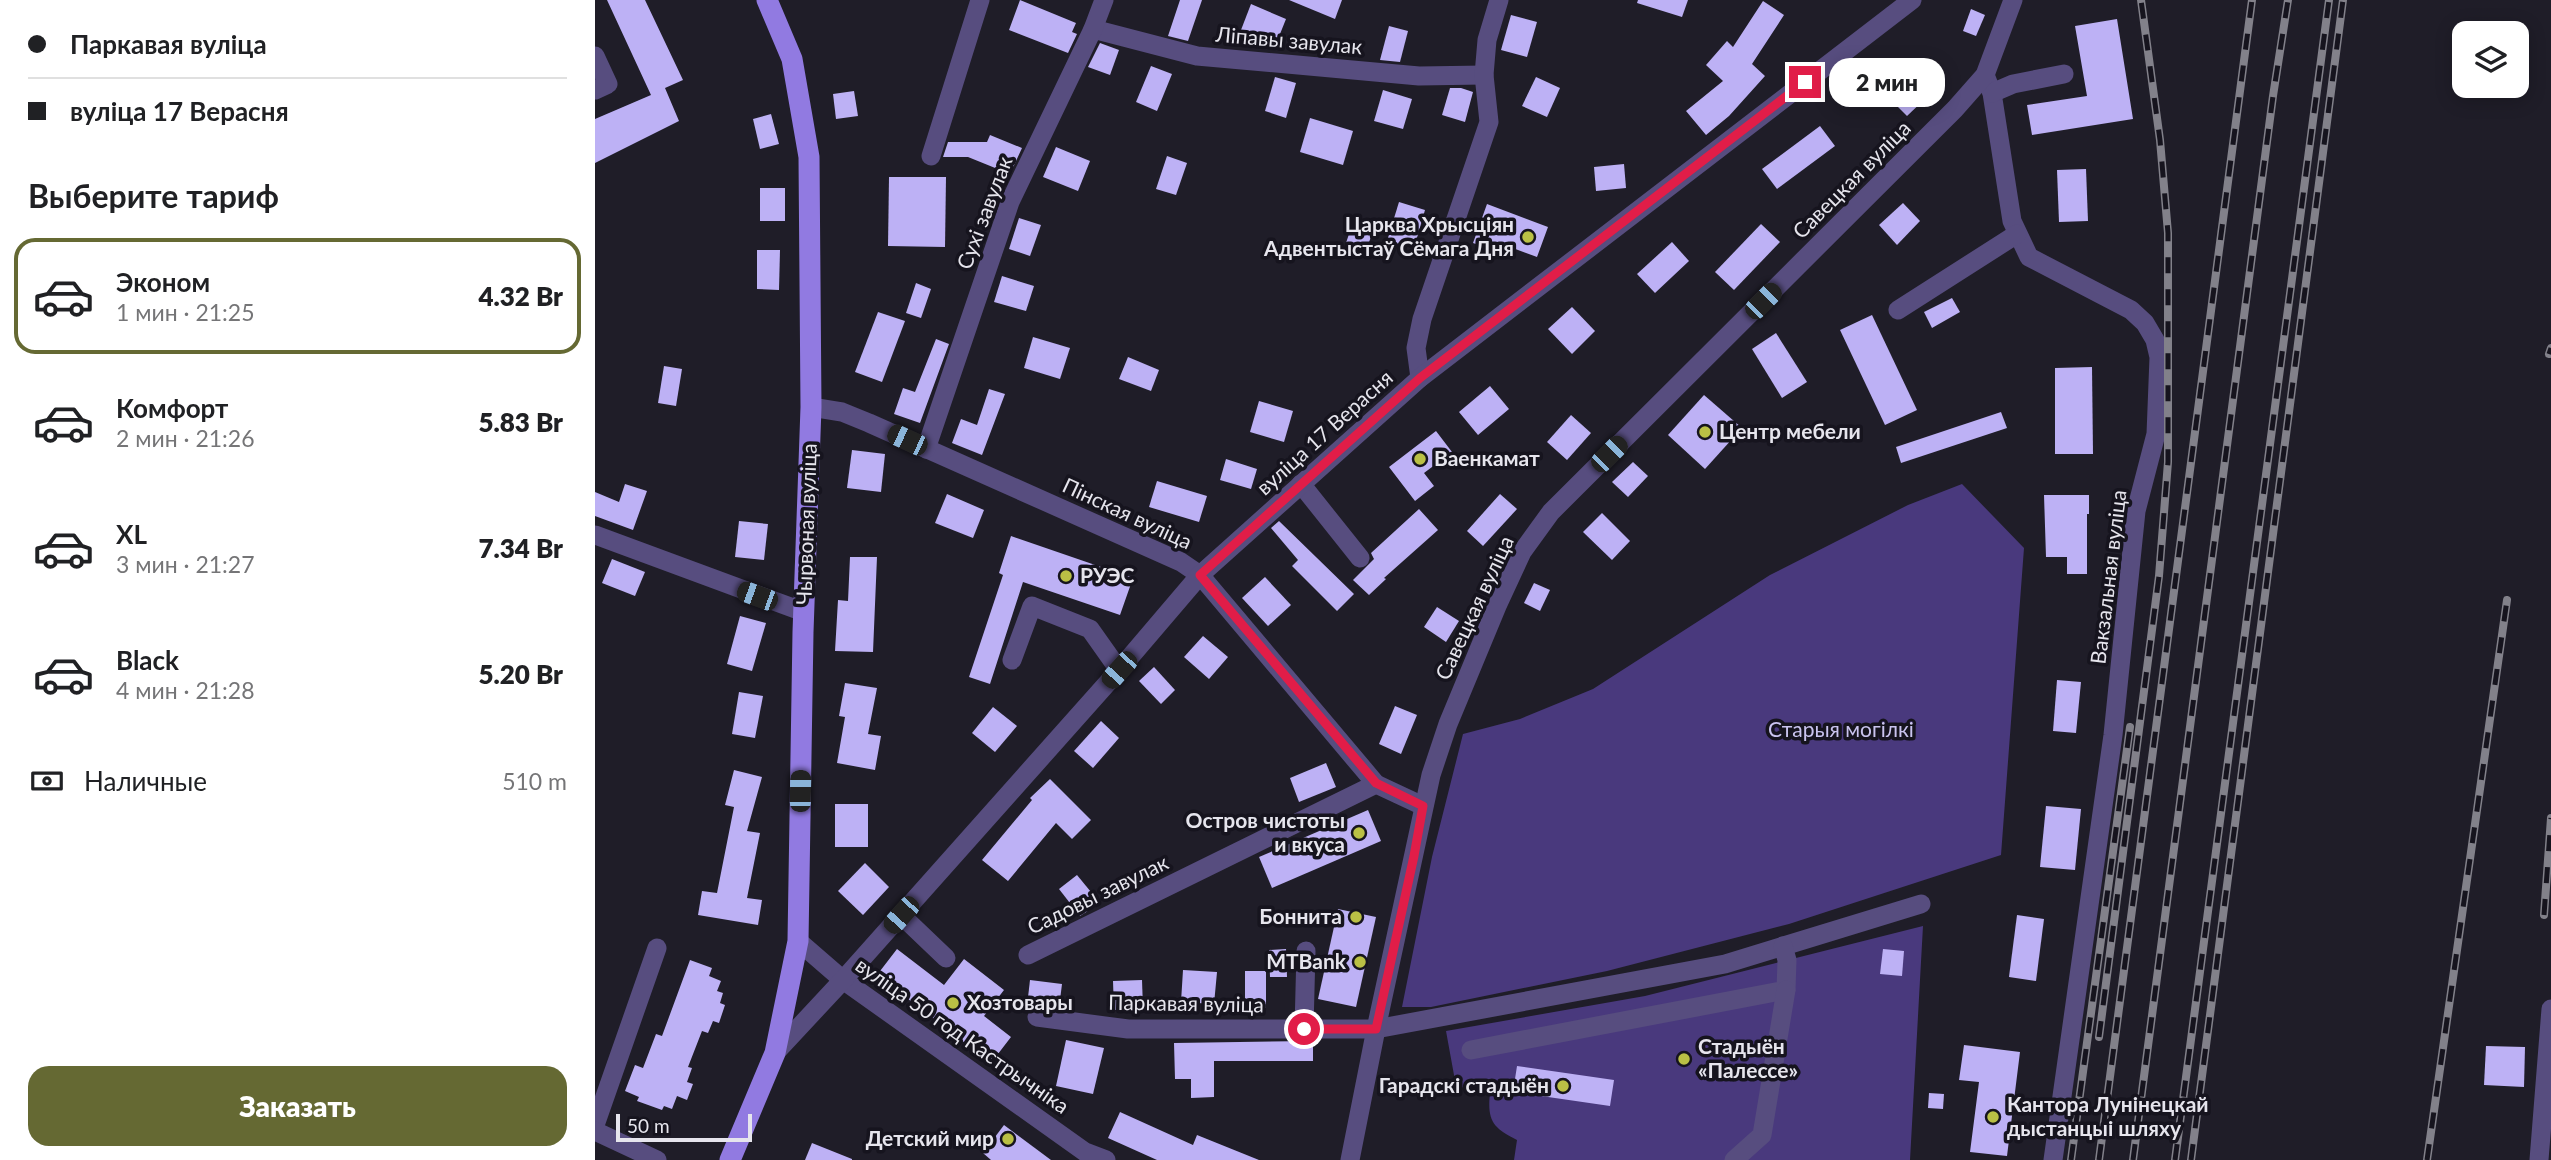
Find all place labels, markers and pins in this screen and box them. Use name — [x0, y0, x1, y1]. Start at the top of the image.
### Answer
place label: Царква Хрысціян Адвентыстаў Сёмага Дня — [1263, 211, 1514, 260]
marker: Царква Хрысціян Адвентыстаў Сёмага Дня — [1520, 229, 1536, 245]
place label: Центр мебели — [1719, 418, 1861, 443]
marker: Центр мебели — [1697, 424, 1713, 440]
place label: Ваенкамат — [1434, 445, 1540, 470]
marker: Ваенкамат — [1412, 451, 1428, 467]
place label: РУЭС — [1080, 562, 1134, 587]
marker: РУЭС — [1058, 568, 1074, 584]
place label: Остров чистоты и вкуса — [1186, 807, 1345, 856]
marker: Остров чистоты и вкуса — [1351, 825, 1367, 841]
place label: Боннита — [1259, 903, 1342, 928]
marker: Боннита — [1348, 909, 1364, 925]
place label: MTBank — [1266, 948, 1347, 973]
marker: MTBank — [1352, 954, 1368, 970]
place label: Хозтовары — [967, 989, 1073, 1014]
marker: Хозтовары — [945, 995, 961, 1011]
place label: Стадыён «Палессе» — [1698, 1033, 1798, 1082]
marker: Стадыён «Палессе» — [1676, 1051, 1692, 1067]
place label: Гарадскі стадыён — [1379, 1072, 1549, 1097]
marker: Гарадскі стадыён — [1555, 1078, 1571, 1094]
place label: Кантора Лунінецкай дыстанцыі шляху — [2007, 1091, 2209, 1140]
marker: Кантора Лунінецкай дыстанцыі шляху — [1985, 1109, 2001, 1125]
place label: Детский мир — [866, 1125, 994, 1150]
marker: Детский мир — [1000, 1131, 1016, 1147]

